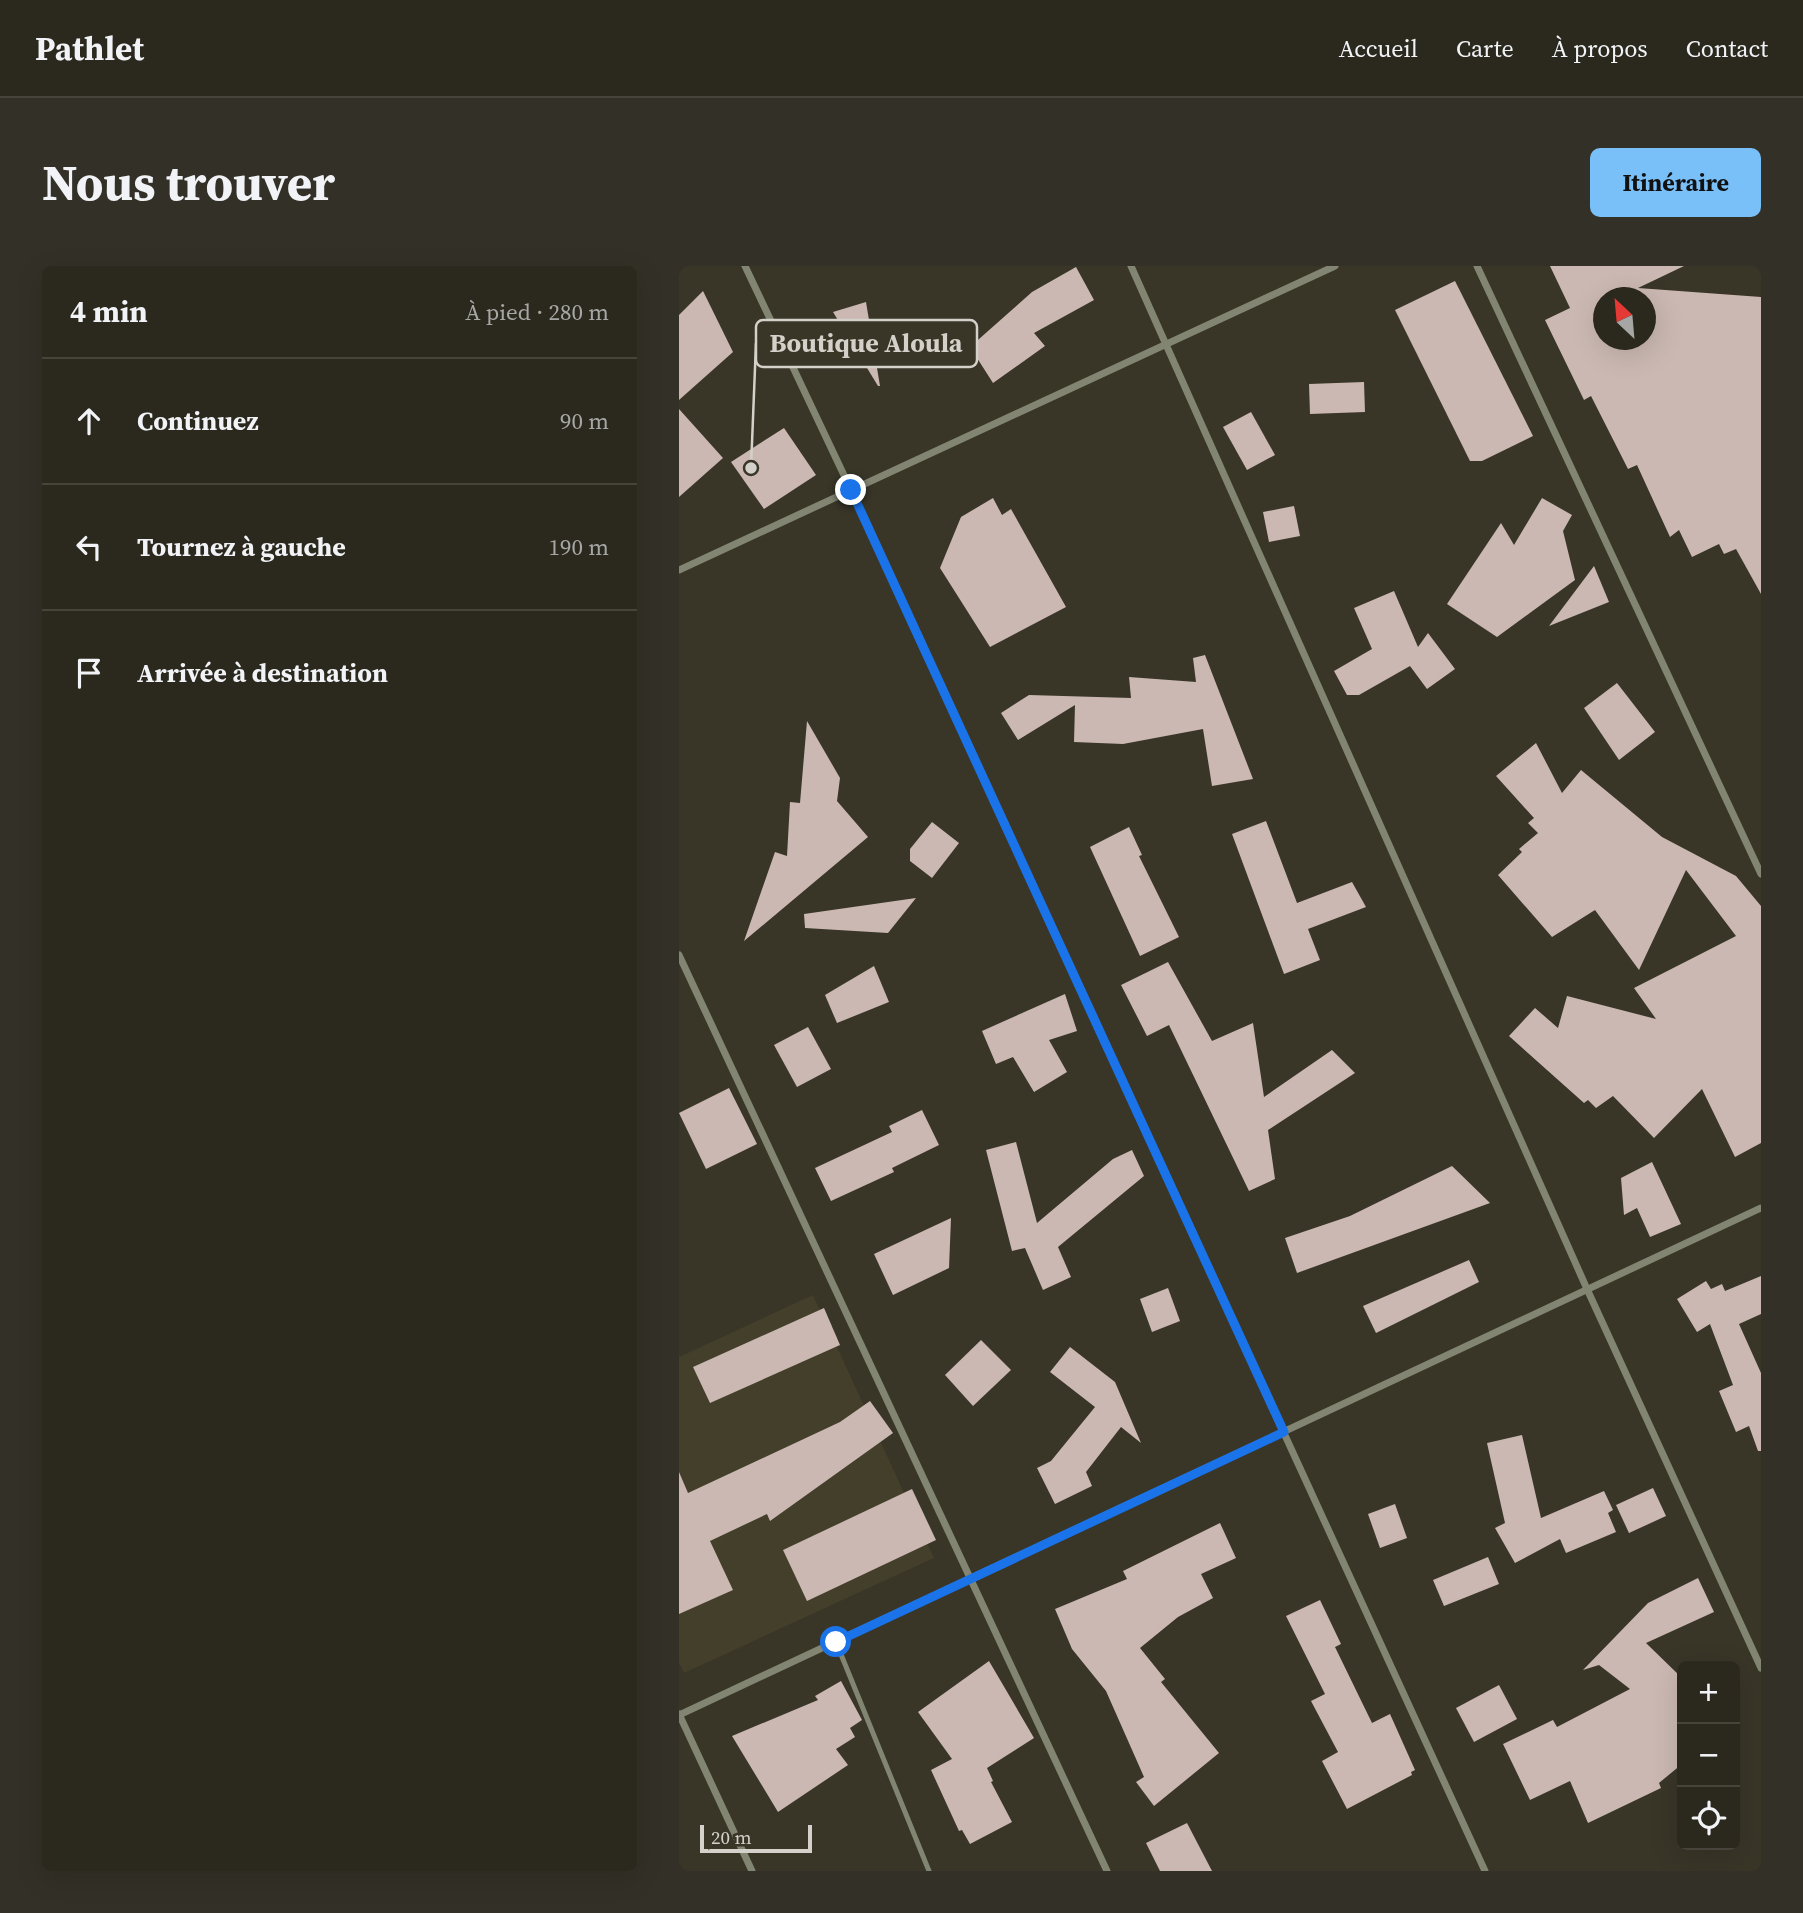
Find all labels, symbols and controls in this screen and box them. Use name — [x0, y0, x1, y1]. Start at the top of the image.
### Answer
text: Pathlet — [35, 26, 144, 71]
text: Accueil — [1339, 32, 1418, 65]
text: Carte — [1456, 32, 1514, 65]
text: À propos — [1552, 32, 1648, 65]
text: Contact — [1686, 32, 1768, 65]
button: Itinéraire — [1590, 148, 1761, 217]
text: Nous trouver — [42, 149, 335, 216]
north arrow — [1593, 287, 1656, 350]
text: 4 min — [70, 291, 148, 332]
text: À pied · 280 m — [465, 296, 609, 328]
callout: Boutique Aloula — [756, 320, 977, 367]
text: Boutique Aloula — [769, 325, 963, 361]
icon: ahead — [70, 402, 108, 440]
text: Continuez — [137, 403, 258, 439]
text: 90 m — [560, 405, 609, 437]
route end — [835, 474, 866, 505]
icon: left — [70, 528, 108, 566]
text: Tournez à gauche — [137, 529, 346, 565]
text: 190 m — [548, 531, 609, 563]
icon: arrive — [70, 654, 108, 692]
text: Arrivée à destination — [137, 655, 388, 691]
route start — [820, 1626, 851, 1657]
map controls — [1677, 1661, 1740, 1850]
button: + — [1677, 1661, 1740, 1724]
button: − — [1677, 1724, 1740, 1787]
button: locate — [1677, 1787, 1740, 1850]
scale bar — [700, 1822, 812, 1854]
text: 20 m — [711, 1824, 752, 1850]

